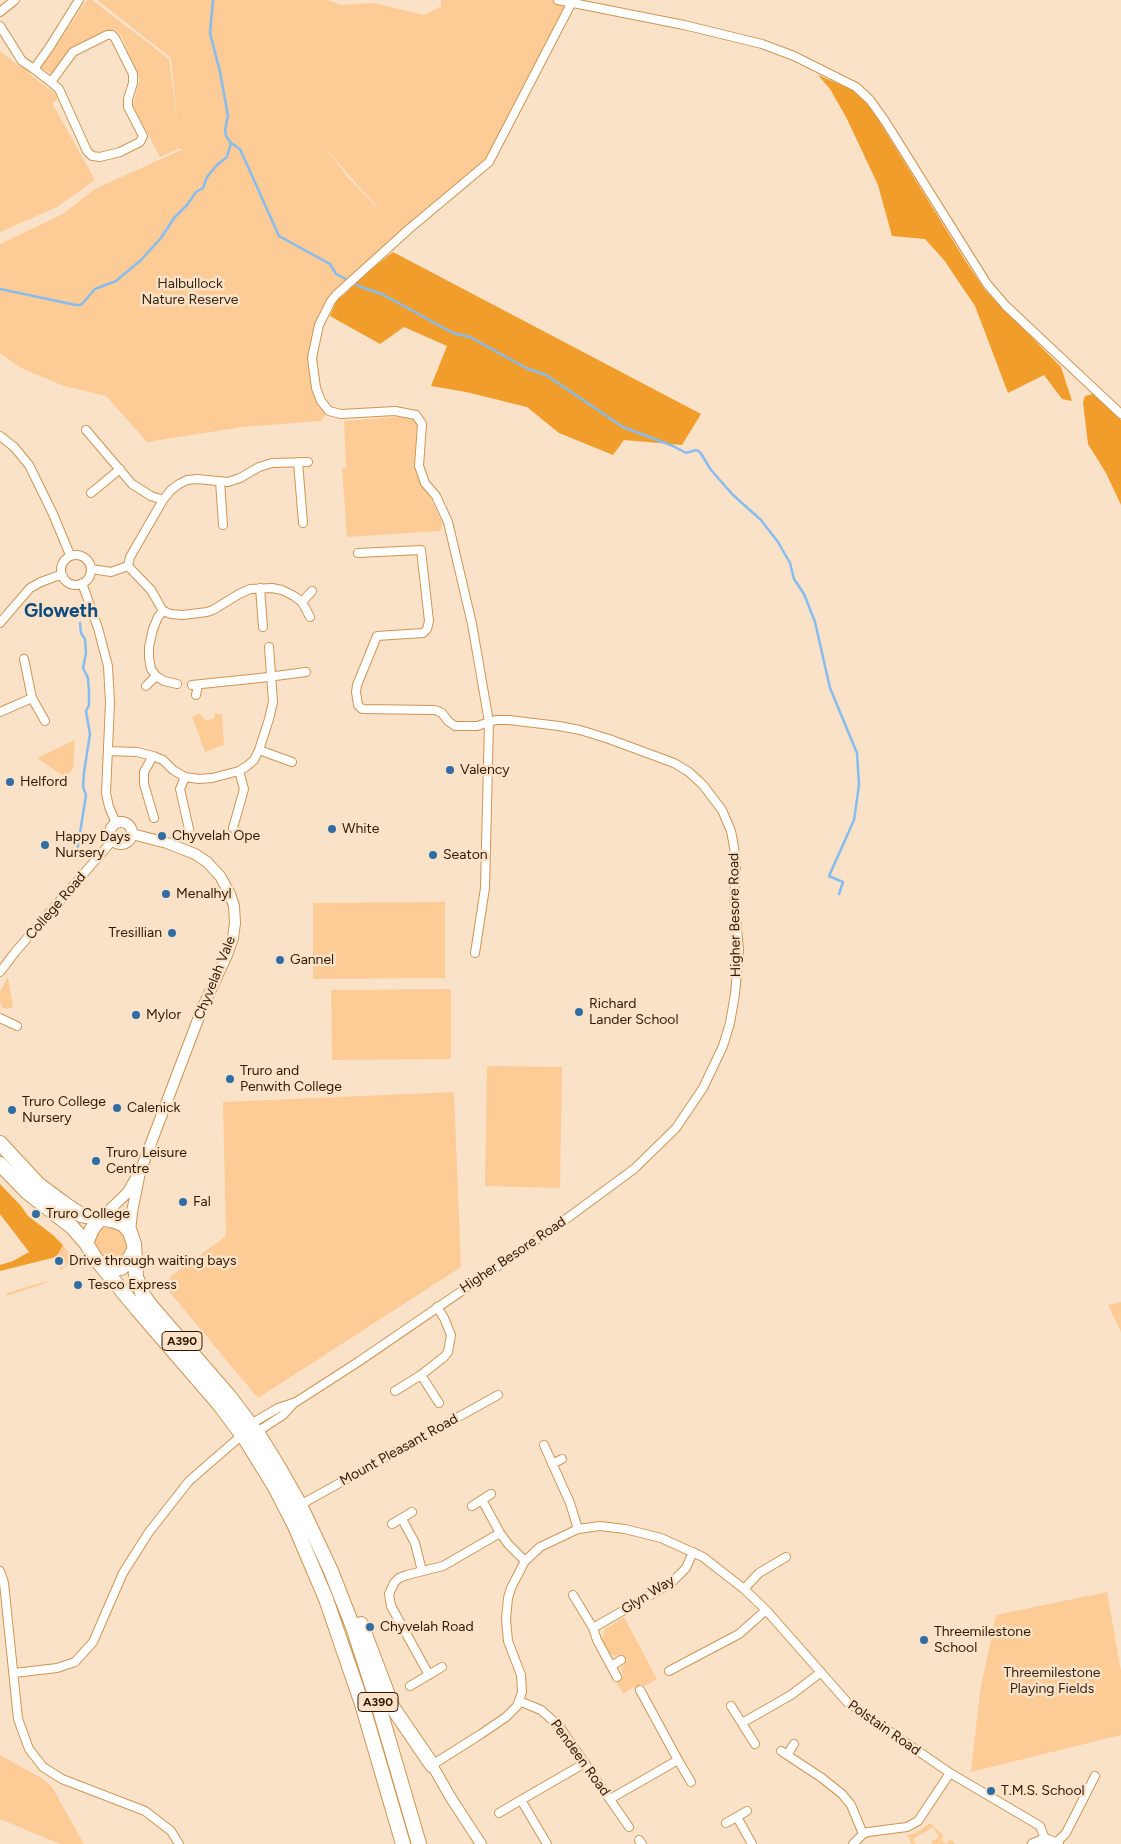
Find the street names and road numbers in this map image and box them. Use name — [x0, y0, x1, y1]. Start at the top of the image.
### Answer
street label: Higher Besore Road — [726, 853, 744, 977]
street label: College Road — [22, 869, 90, 943]
street label: Chyvelah Vale — [191, 934, 239, 1022]
street label: Higher Besore Road — [457, 1213, 569, 1297]
road number: A390 — [162, 1332, 202, 1350]
street label: Mount Pleasant Road — [337, 1410, 461, 1490]
street label: Glyn Way — [618, 1572, 678, 1618]
road number: A390 — [358, 1692, 398, 1711]
street label: Polstain Road — [844, 1697, 924, 1759]
street label: Pendeen Road — [547, 1716, 613, 1800]

